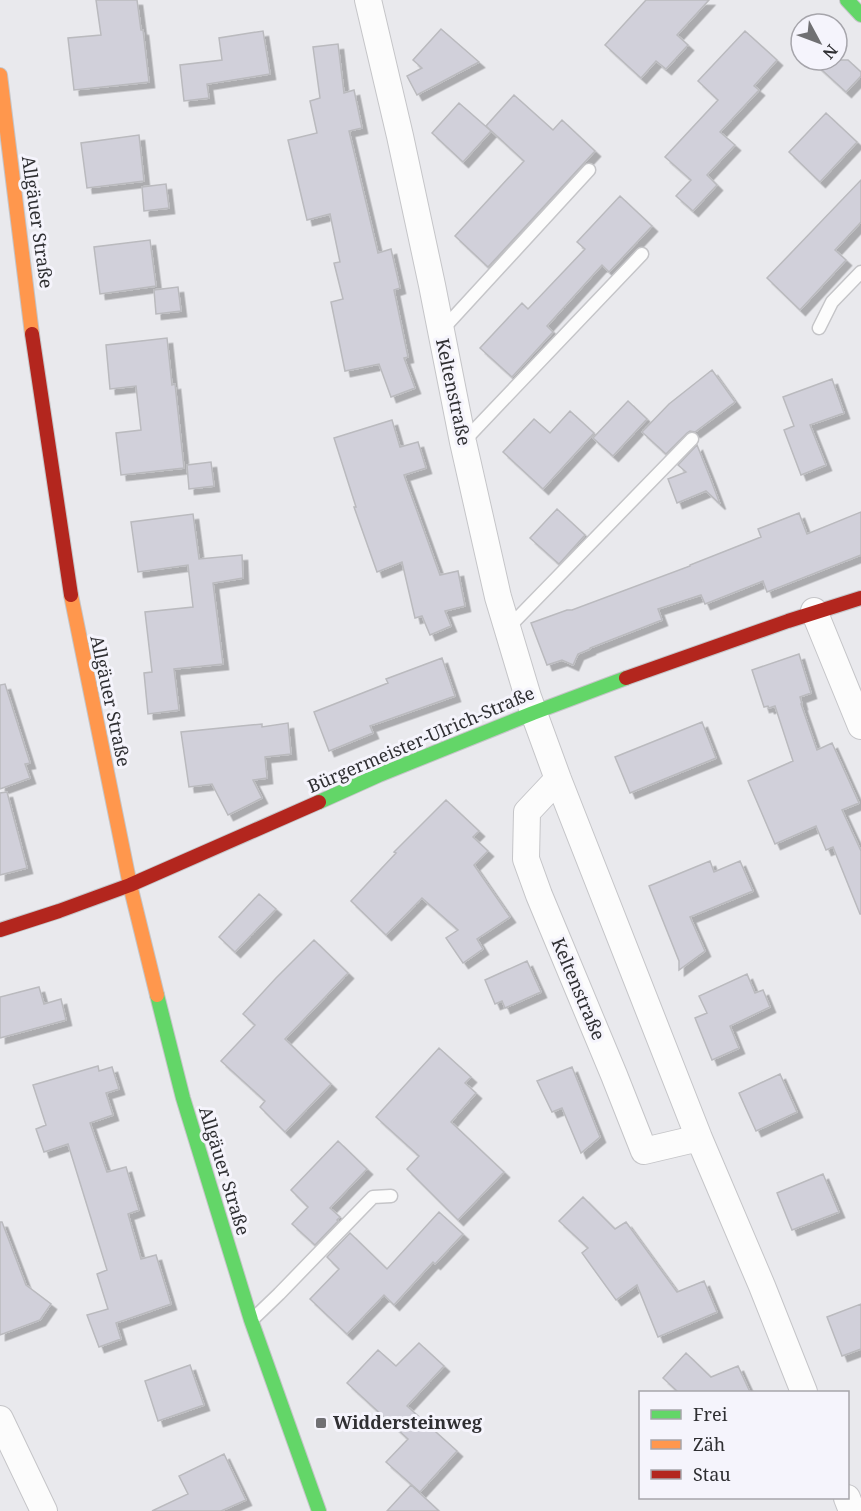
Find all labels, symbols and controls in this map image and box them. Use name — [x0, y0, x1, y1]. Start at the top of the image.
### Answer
north arrow — [789, 12, 849, 72]
text: N — [818, 40, 843, 64]
street label: Allgäuer Straße — [17, 154, 59, 290]
street label: Keltenstraße — [431, 336, 477, 448]
street label: Allgäuer Straße — [85, 633, 137, 769]
street label: Bürgermeister-Ulrich-Straße — [303, 680, 538, 798]
street label: Keltenstraße — [547, 934, 611, 1043]
street label: Allgäuer Straße — [194, 1103, 256, 1238]
legend — [639, 1391, 849, 1499]
text: Frei — [693, 1402, 728, 1426]
place label: Widdersteinweg — [333, 1410, 483, 1434]
marker: Widdersteinweg — [314, 1416, 328, 1430]
text: Zäh — [693, 1432, 725, 1456]
text: Stau — [693, 1462, 731, 1486]

